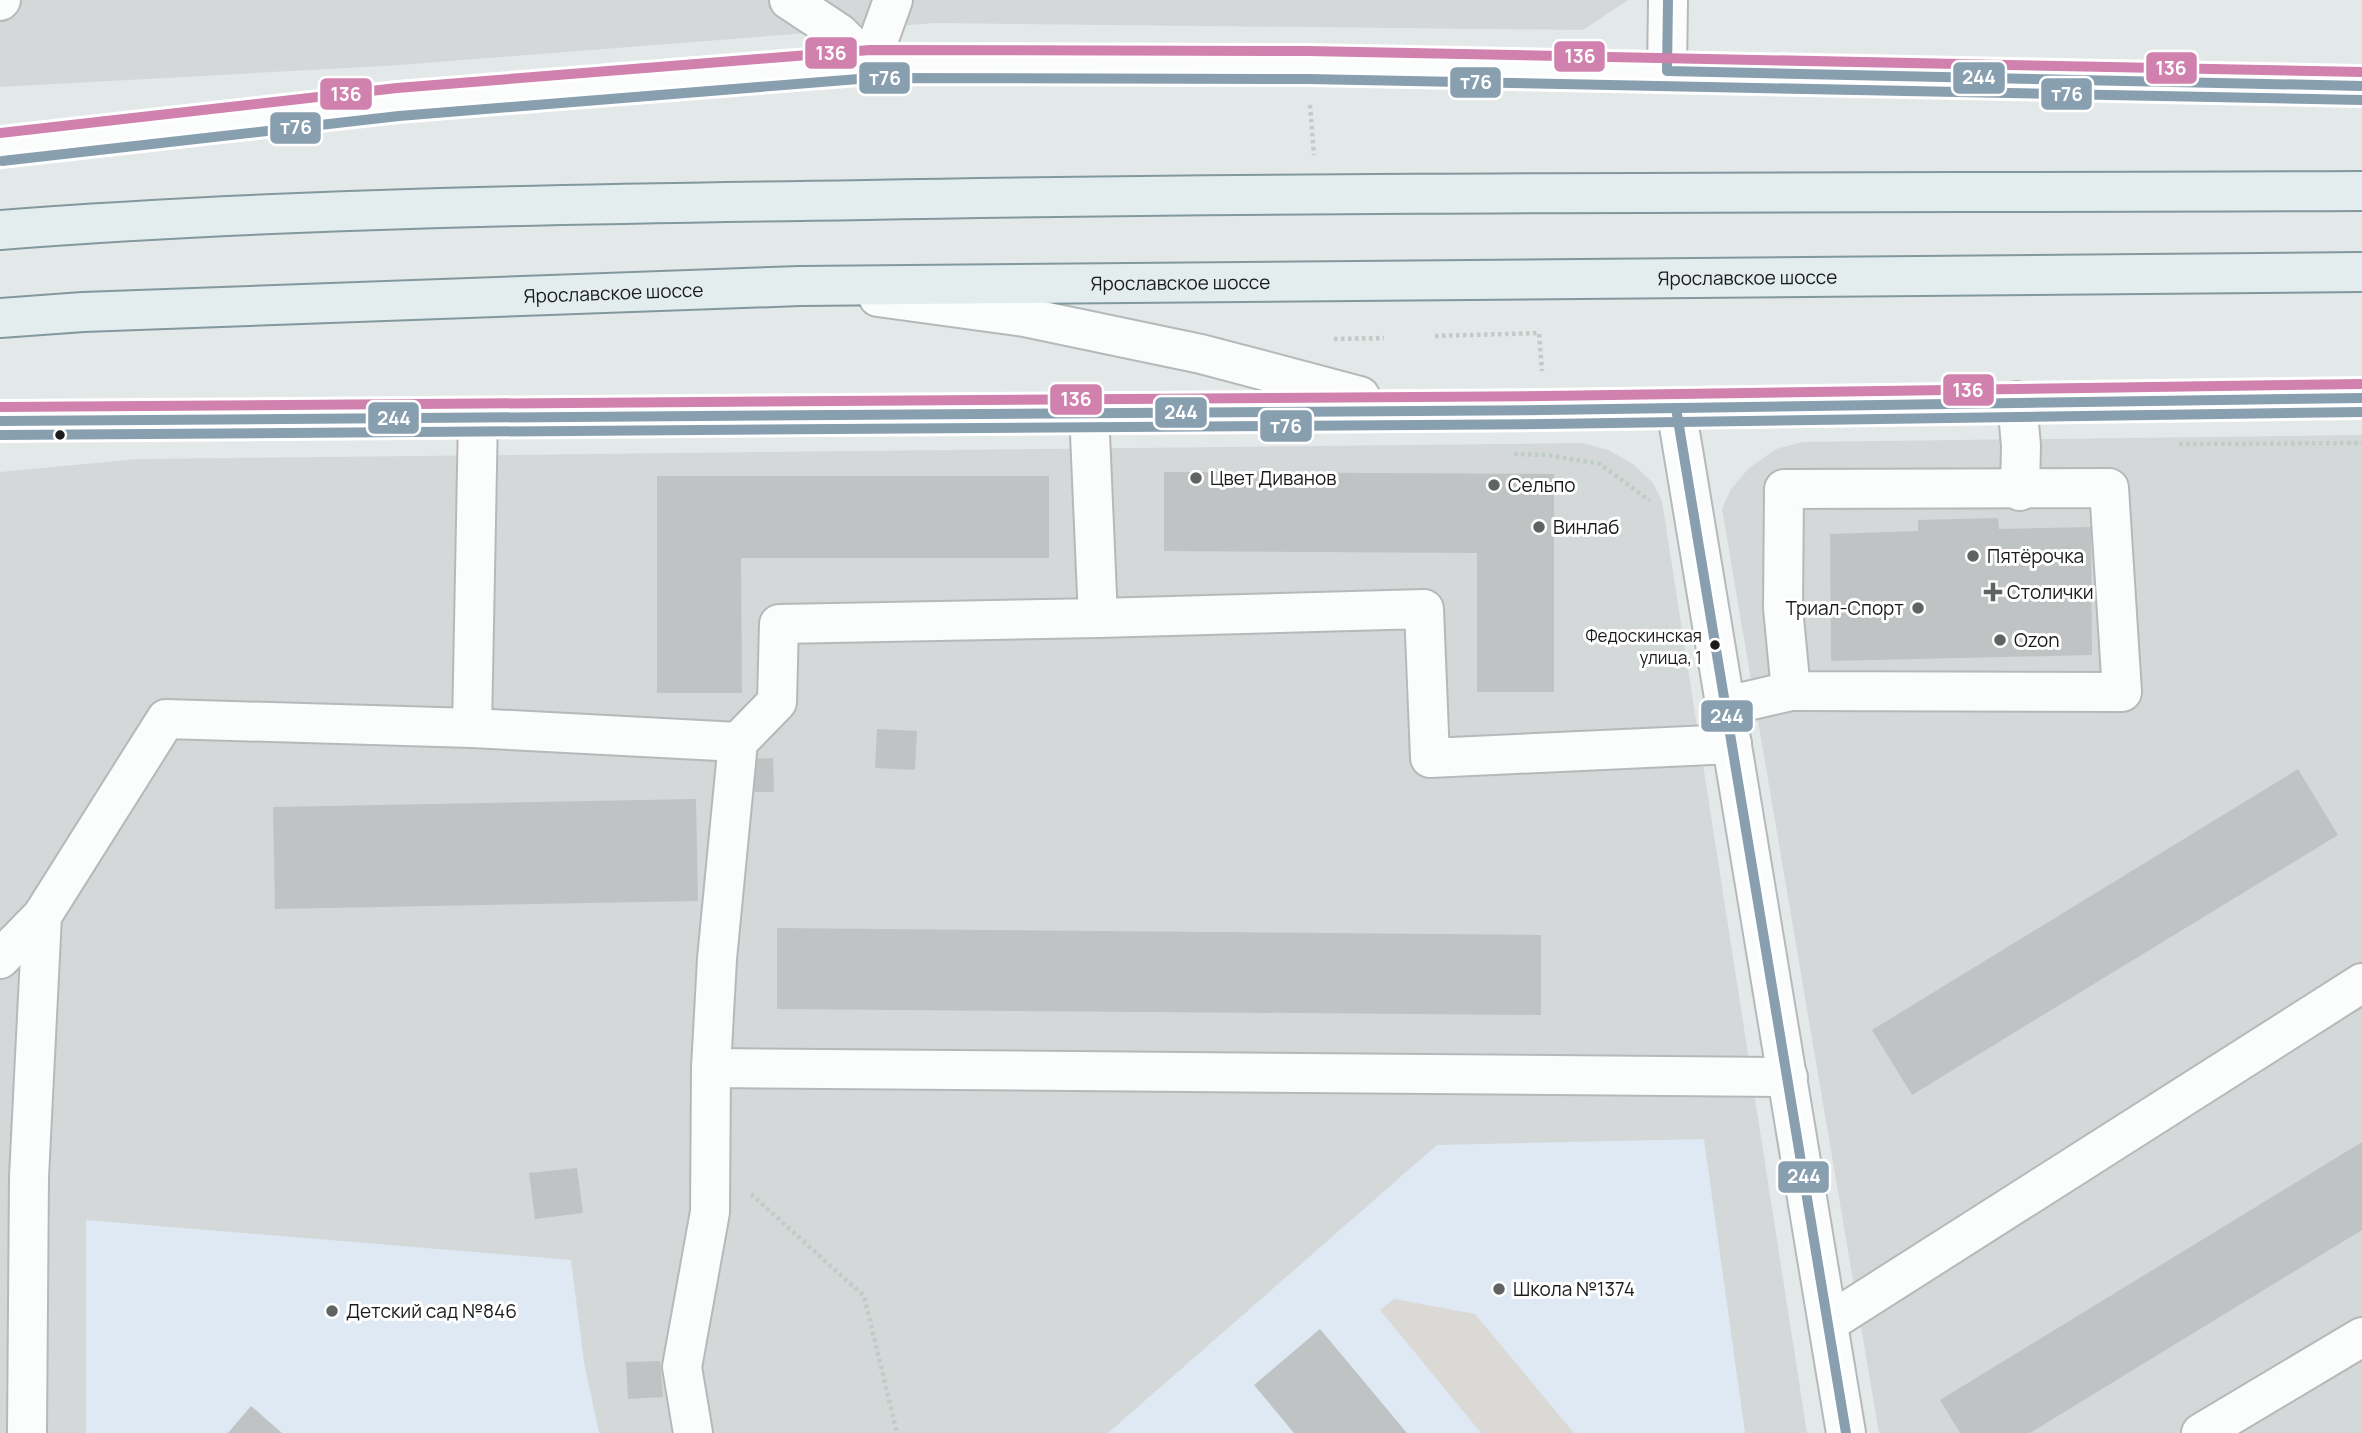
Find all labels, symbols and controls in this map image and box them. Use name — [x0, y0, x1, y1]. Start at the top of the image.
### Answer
line badge: 136 — [804, 36, 858, 70]
text: 136 — [815, 40, 847, 66]
line badge: 136 — [1553, 40, 1606, 73]
text: 136 — [1564, 43, 1596, 69]
line badge: 136 — [2145, 51, 2198, 85]
text: 136 — [2155, 55, 2187, 81]
line badge: т76 — [858, 61, 911, 95]
line badge: 244 — [1952, 61, 2006, 95]
text: 244 — [1962, 64, 1996, 90]
text: т76 — [869, 65, 901, 91]
line badge: т76 — [1449, 66, 1502, 99]
text: т76 — [1460, 69, 1492, 95]
line badge: 136 — [319, 77, 373, 111]
line badge: т76 — [2040, 77, 2093, 111]
text: 136 — [330, 81, 362, 107]
text: т76 — [2051, 81, 2083, 107]
line badge: т76 — [269, 111, 322, 145]
text: т76 — [280, 114, 312, 140]
street label: Ярославское шоссе — [1657, 264, 1837, 291]
street label: Ярославское шоссе — [1090, 269, 1270, 296]
street label: Ярославское шоссе — [523, 277, 704, 309]
line badge: 136 — [1942, 373, 1995, 407]
text: 136 — [1952, 377, 1984, 403]
line badge: 136 — [1049, 383, 1103, 416]
text: 136 — [1060, 386, 1092, 412]
line badge: 244 — [1154, 396, 1208, 429]
text: 244 — [1164, 399, 1198, 425]
line badge: 244 — [367, 401, 420, 435]
text: 244 — [377, 405, 411, 431]
line badge: т76 — [1259, 409, 1313, 443]
text: т76 — [1270, 413, 1302, 439]
unlabelled marker — [53, 428, 67, 442]
place label: Цвет Диванов — [1210, 465, 1336, 491]
marker: Цвет Диванов — [1188, 470, 1204, 486]
place label: Сельпо — [1508, 472, 1576, 498]
marker: Сельпо — [1486, 477, 1502, 493]
place label: Винлаб — [1553, 514, 1619, 540]
marker: Винлаб — [1531, 519, 1547, 535]
place label: Пятёрочка — [1987, 543, 2084, 569]
marker: Пятёрочка — [1965, 548, 1981, 564]
place label: Столички — [2007, 579, 2094, 605]
marker: Столички — [1985, 584, 2001, 600]
place label: Триал-Спорт — [1786, 595, 1904, 621]
marker: Триал-Спорт — [1910, 600, 1926, 616]
place label: Федоскинская улица, 1 — [1586, 624, 1702, 669]
place label: Ozon — [2014, 627, 2060, 653]
marker: Ozon — [1992, 632, 2008, 648]
marker: Федоскинская улица, 1 — [1708, 638, 1722, 652]
line badge: 244 — [1700, 699, 1754, 733]
text: 244 — [1710, 703, 1744, 729]
line badge: 244 — [1777, 1160, 1830, 1194]
text: 244 — [1787, 1163, 1821, 1189]
place label: Школа №1374 — [1513, 1276, 1635, 1302]
marker: Школа №1374 — [1491, 1281, 1507, 1297]
place label: Детский сад №846 — [346, 1298, 517, 1324]
marker: Детский сад №846 — [324, 1303, 340, 1319]

